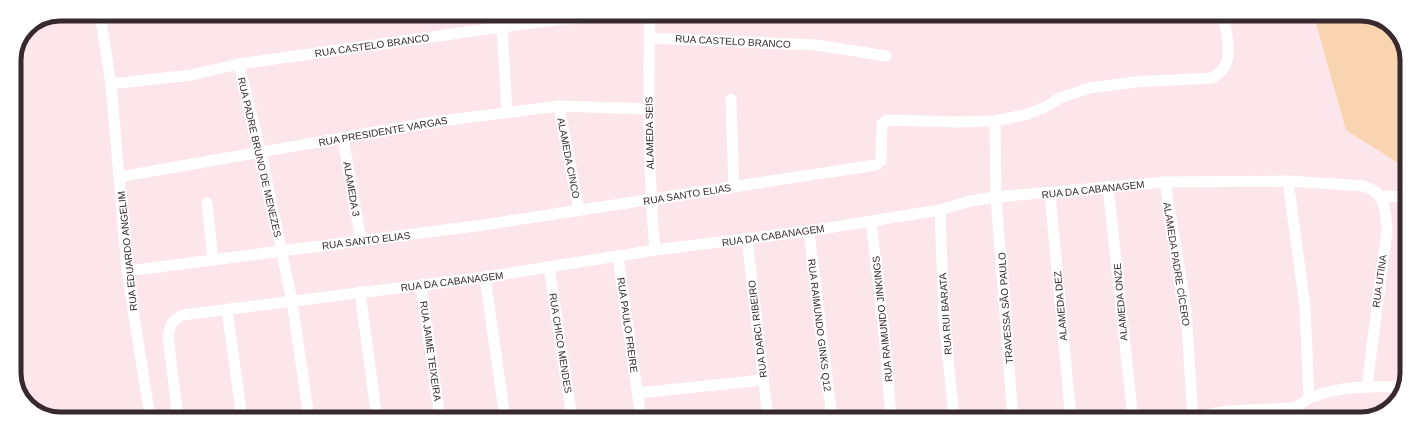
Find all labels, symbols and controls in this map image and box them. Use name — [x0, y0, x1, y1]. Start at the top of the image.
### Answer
street label: RUA CASTELO BRANCO — [314, 32, 430, 59]
street label: RUA CASTELO BRANCO — [675, 33, 791, 50]
street label: RUA PADRE BRUNO DE MENEZES — [236, 76, 283, 238]
street label: ALAMEDA SEIS — [643, 96, 656, 169]
street label: RUA PRESIDENTE VARGAS — [318, 115, 449, 148]
street label: ALAMEDA CINCO — [555, 117, 582, 200]
street label: ALAMEDA 3 — [341, 161, 362, 218]
street label: RUA DA CABANAGEM — [1041, 179, 1145, 200]
street label: RUA SANTO ELIAS — [642, 182, 732, 207]
street label: RUA EDUARDO ANGELIM — [116, 190, 139, 311]
street label: ALAMEDA PADRE CÍCERO — [1161, 201, 1193, 327]
street label: RUA DA CABANAGEM — [721, 223, 825, 248]
street label: RUA SANTO ELIAS — [321, 230, 411, 251]
street label: TRAVESSA SÃO PAULO — [995, 252, 1015, 364]
street label: RUA UTINA — [1370, 254, 1389, 308]
street label: RUA RAIMUNDO JINKINGS — [870, 255, 895, 383]
street label: RUA RAIMUNDO GINKS Q12 — [806, 258, 833, 392]
street label: ALAMEDA ONZE — [1112, 262, 1129, 341]
street label: RUA DA CABANAGEM — [400, 270, 504, 293]
street label: ALAMEDA DEZ — [1052, 271, 1069, 341]
street label: RUA RUI BARATA — [937, 272, 954, 355]
street label: RUA PAULO FREIRE — [615, 277, 640, 374]
street label: RUA DARCI RIBEIRO — [746, 279, 769, 378]
street label: RUA CHICO MENDES — [547, 292, 574, 394]
street label: RUA JAIME TEIXEIRA — [418, 300, 443, 402]

